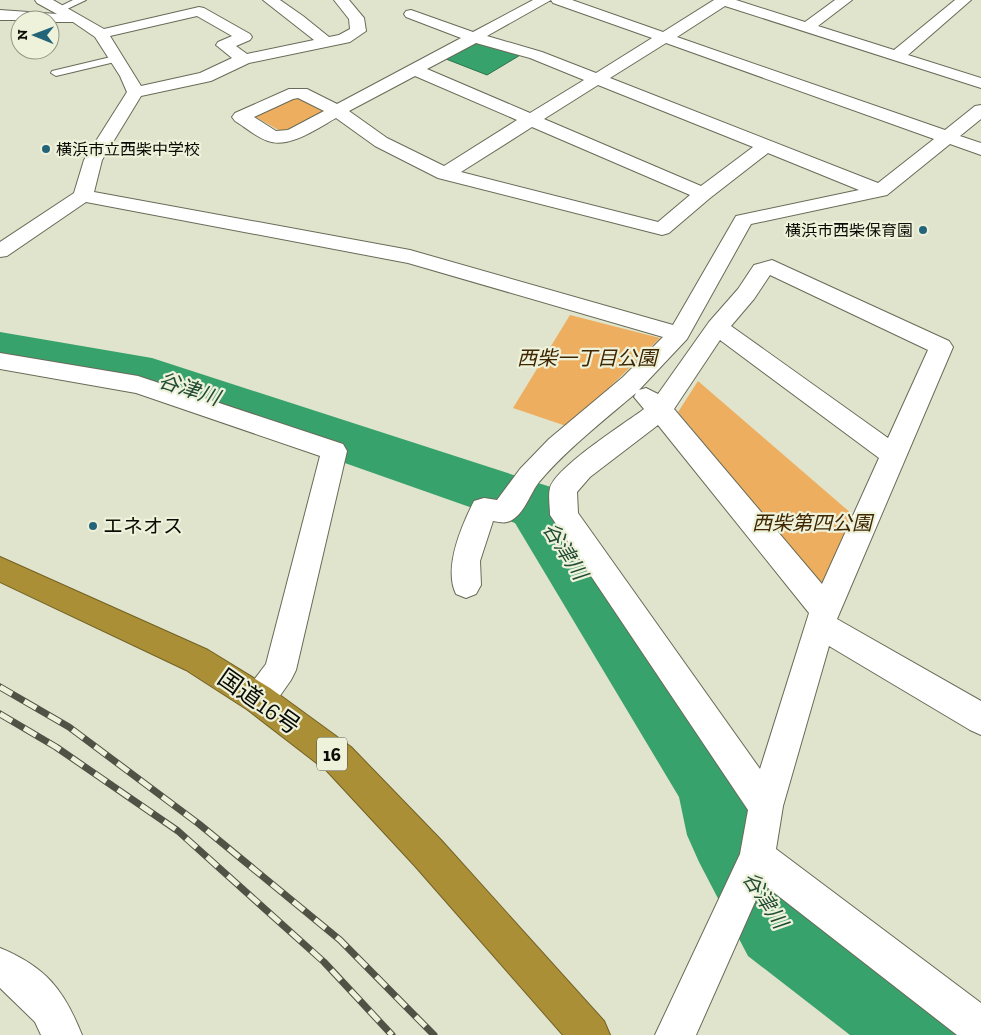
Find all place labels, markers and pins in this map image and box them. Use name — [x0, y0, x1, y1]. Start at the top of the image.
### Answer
place label: 横浜市立西柴中学校 — [56, 140, 200, 159]
marker: 横浜市立西柴中学校 — [40, 143, 52, 155]
place label: 横浜市西柴保育園 — [785, 221, 913, 240]
marker: 横浜市西柴保育園 — [917, 224, 929, 236]
place label: エネオス — [103, 514, 183, 538]
marker: エネオス — [87, 520, 99, 532]

